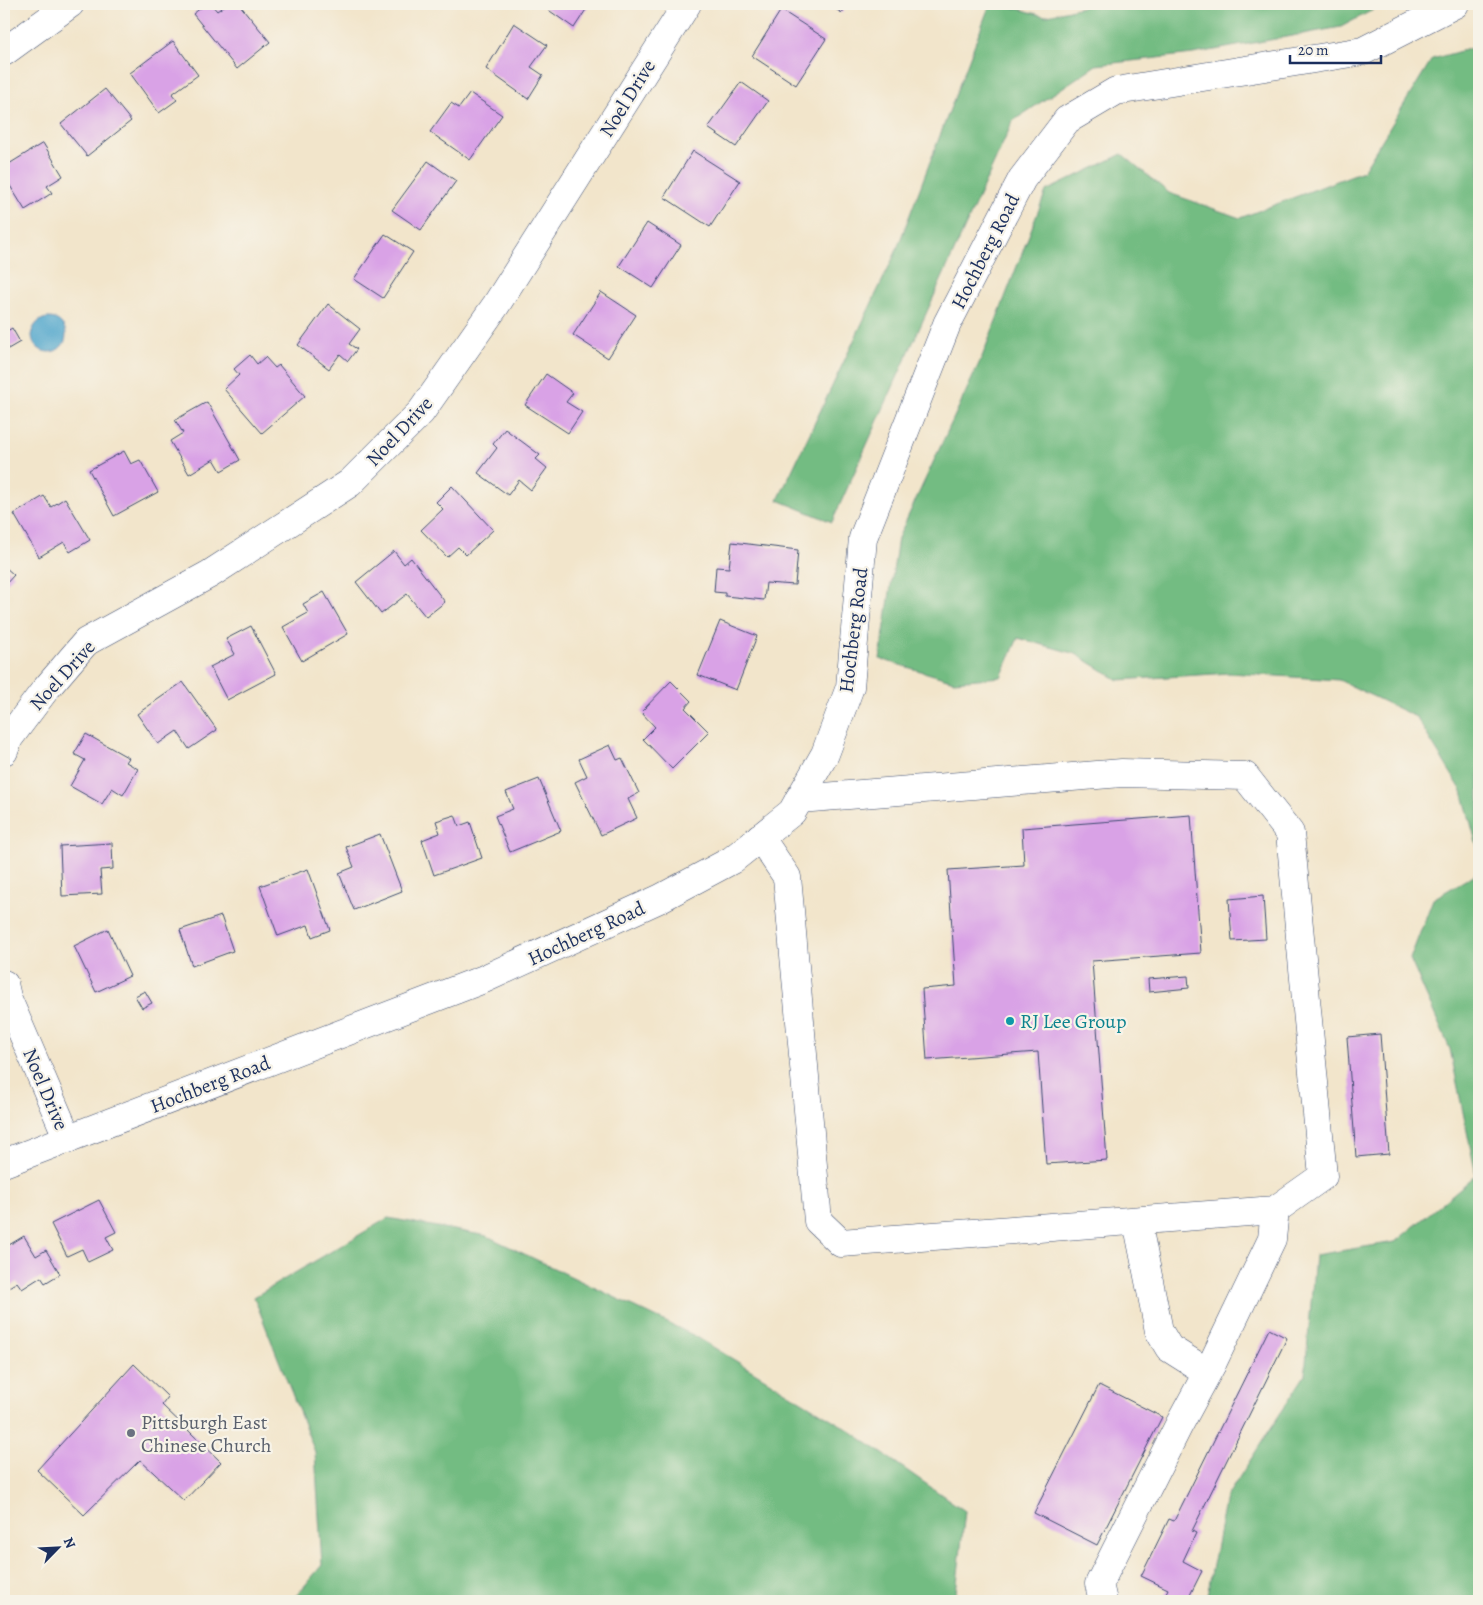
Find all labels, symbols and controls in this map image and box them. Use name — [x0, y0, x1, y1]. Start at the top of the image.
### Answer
scale bar — [1290, 32, 1382, 64]
text: 20 m — [1298, 40, 1329, 60]
street label: Noel Drive — [593, 54, 662, 142]
street label: Hochberg Road — [945, 189, 1026, 314]
street label: Noel Drive — [360, 390, 439, 472]
street label: Hochberg Road — [832, 566, 875, 694]
street label: Noel Drive — [23, 634, 101, 717]
street label: Hochberg Road — [523, 894, 649, 972]
place label: RJ Lee Group — [1020, 1008, 1126, 1035]
marker: RJ Lee Group — [1004, 1015, 1016, 1027]
street label: Noel Drive — [16, 1044, 75, 1134]
street label: Hochberg Road — [146, 1049, 274, 1120]
place label: Pittsburgh East Chinese Church — [141, 1409, 272, 1459]
marker: Pittsburgh East Chinese Church — [125, 1427, 137, 1439]
north arrow — [32, 1522, 82, 1572]
text: N — [59, 1534, 80, 1551]

